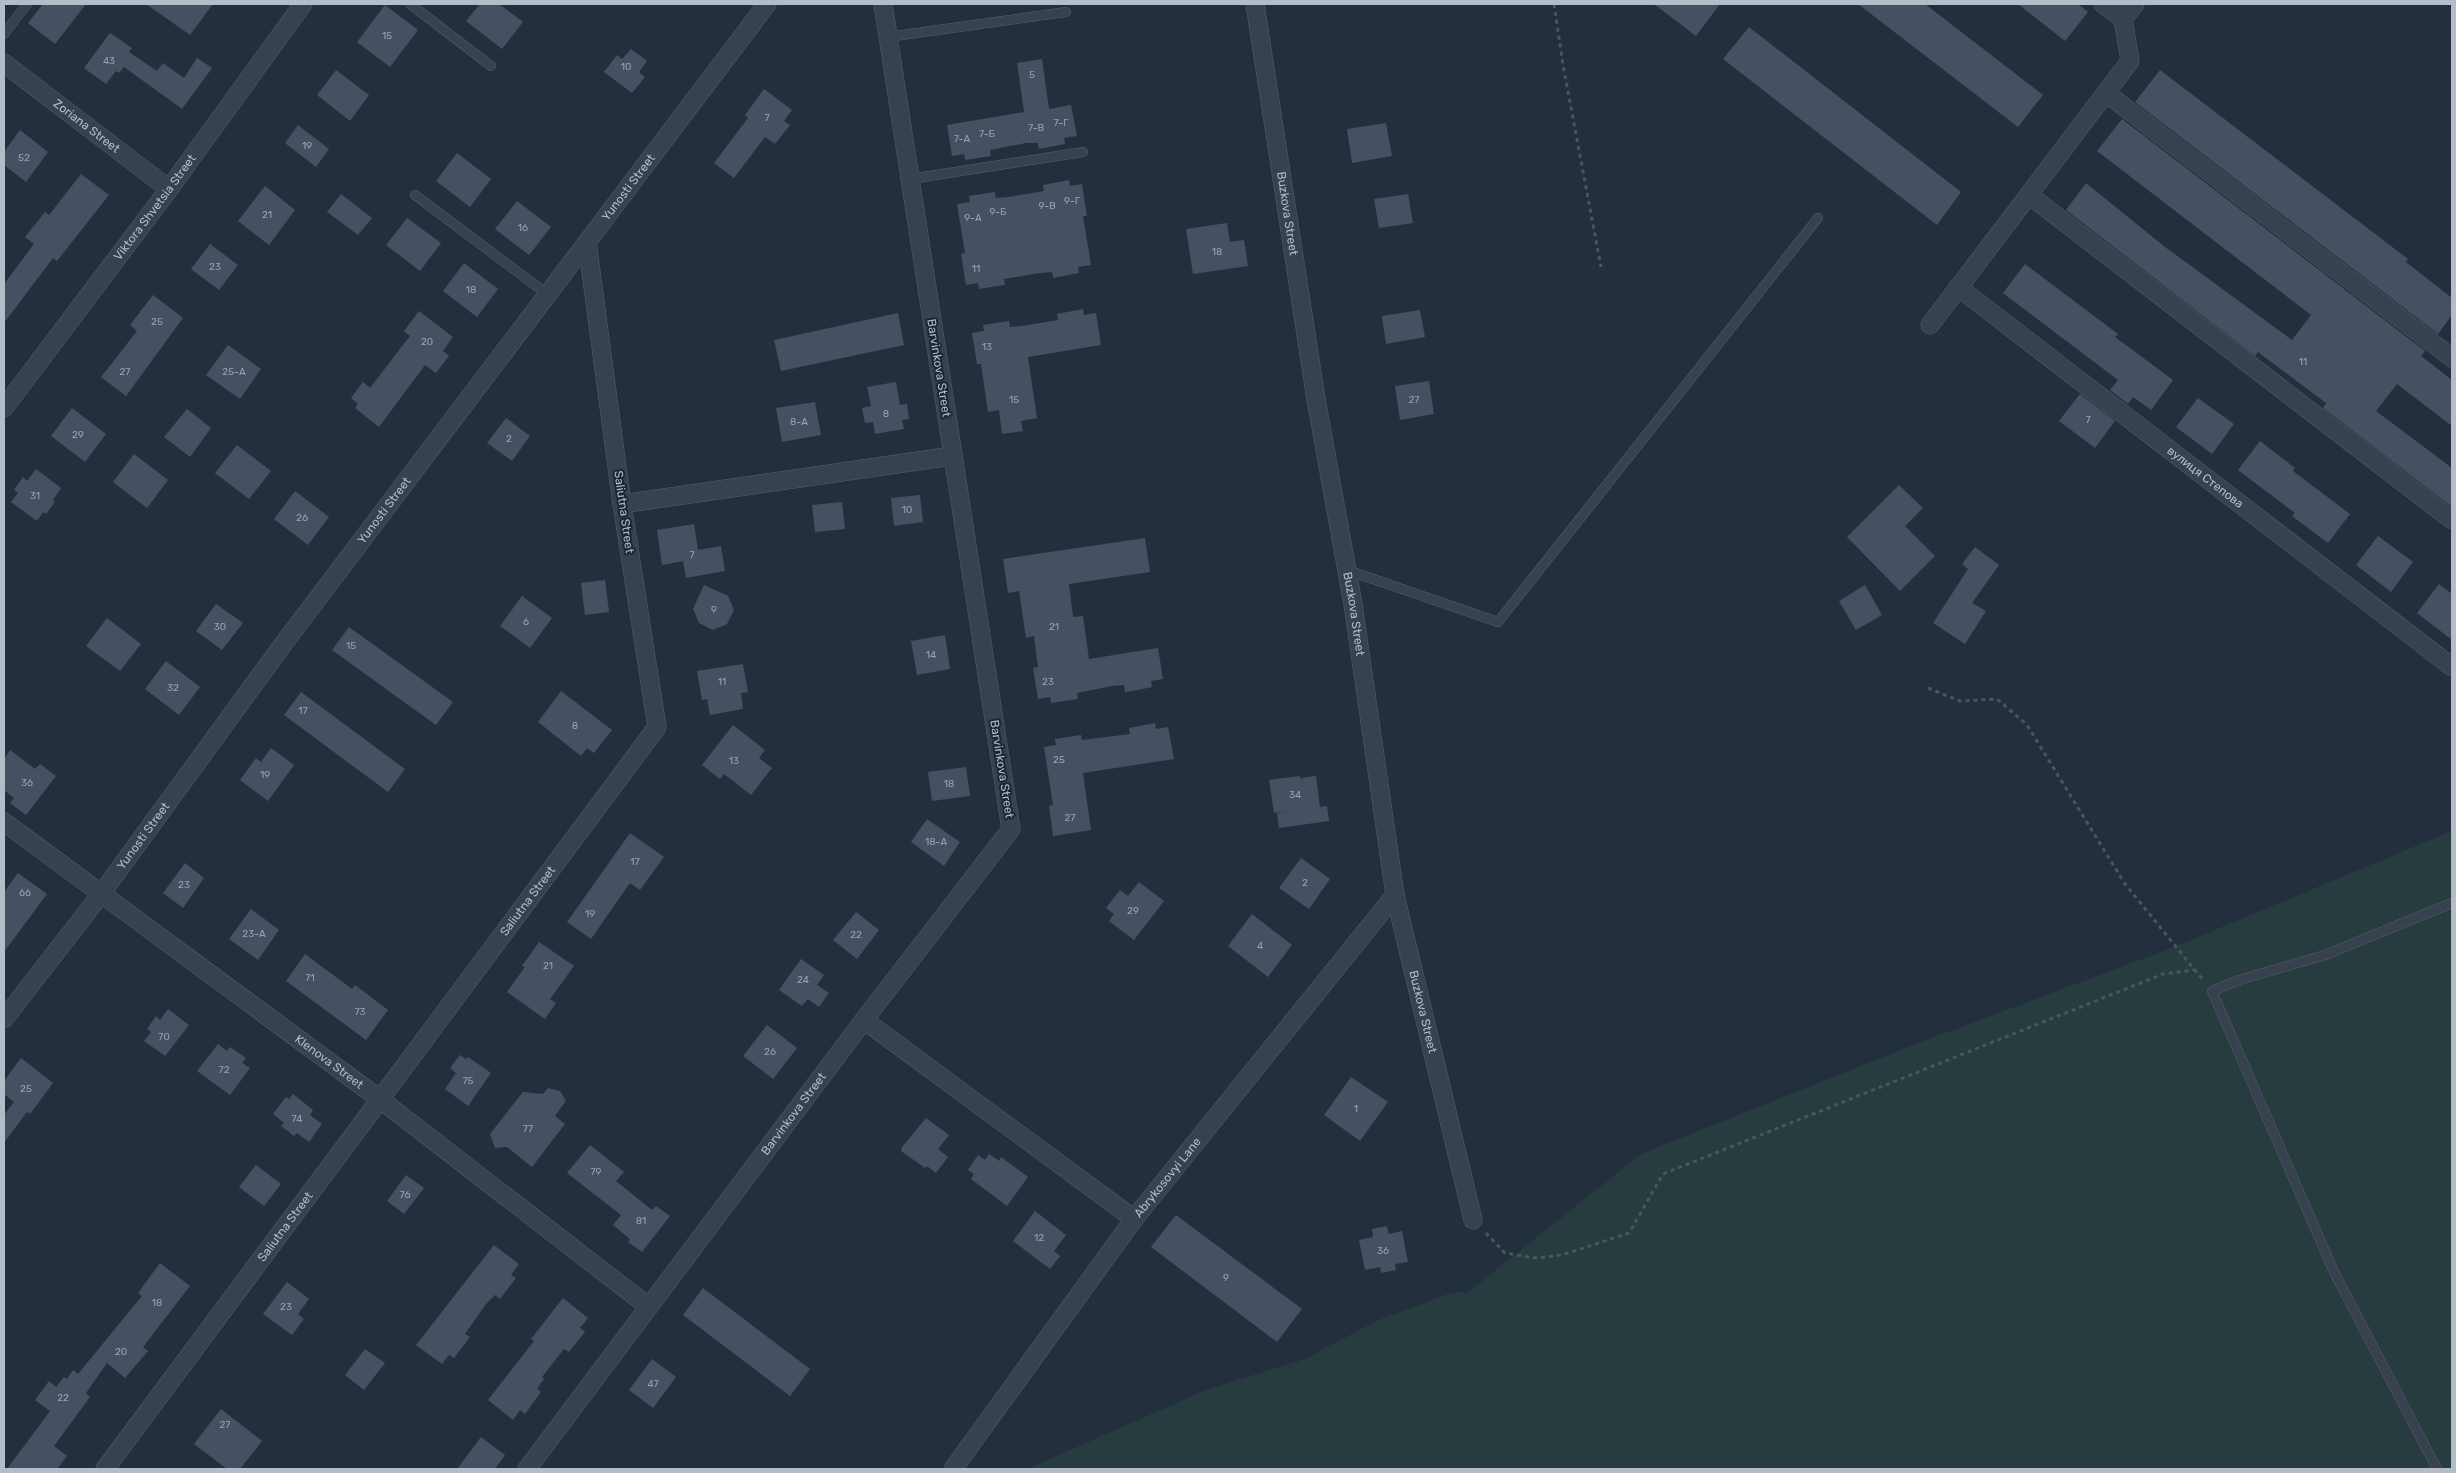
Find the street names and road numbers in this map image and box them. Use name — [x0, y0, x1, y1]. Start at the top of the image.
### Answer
street label: Zoriana Street — [51, 96, 123, 156]
street label: Viktora Shvetsia Street — [111, 151, 199, 263]
street label: Yunosti Street — [599, 151, 658, 223]
street label: Buzkova Street — [1274, 171, 1301, 257]
street label: Barvinkova Street — [924, 318, 954, 418]
street label: вулиця Степова — [2164, 444, 2246, 511]
street label: Saliutna Street — [611, 470, 637, 555]
street label: Yunosti Street — [355, 474, 414, 547]
street label: Buzkova Street — [1340, 571, 1367, 657]
street label: Barvinkova Street — [987, 719, 1017, 819]
street label: Yunosti Street — [114, 799, 173, 872]
street label: Saliutna Street — [497, 863, 558, 939]
street label: Buzkova Street — [1406, 969, 1440, 1055]
street label: Klenova Street — [292, 1032, 366, 1092]
street label: Barvinkova Street — [758, 1070, 829, 1158]
street label: Abrykosovyi Lane — [1131, 1134, 1204, 1220]
street label: Saliutna Street — [255, 1189, 316, 1264]

